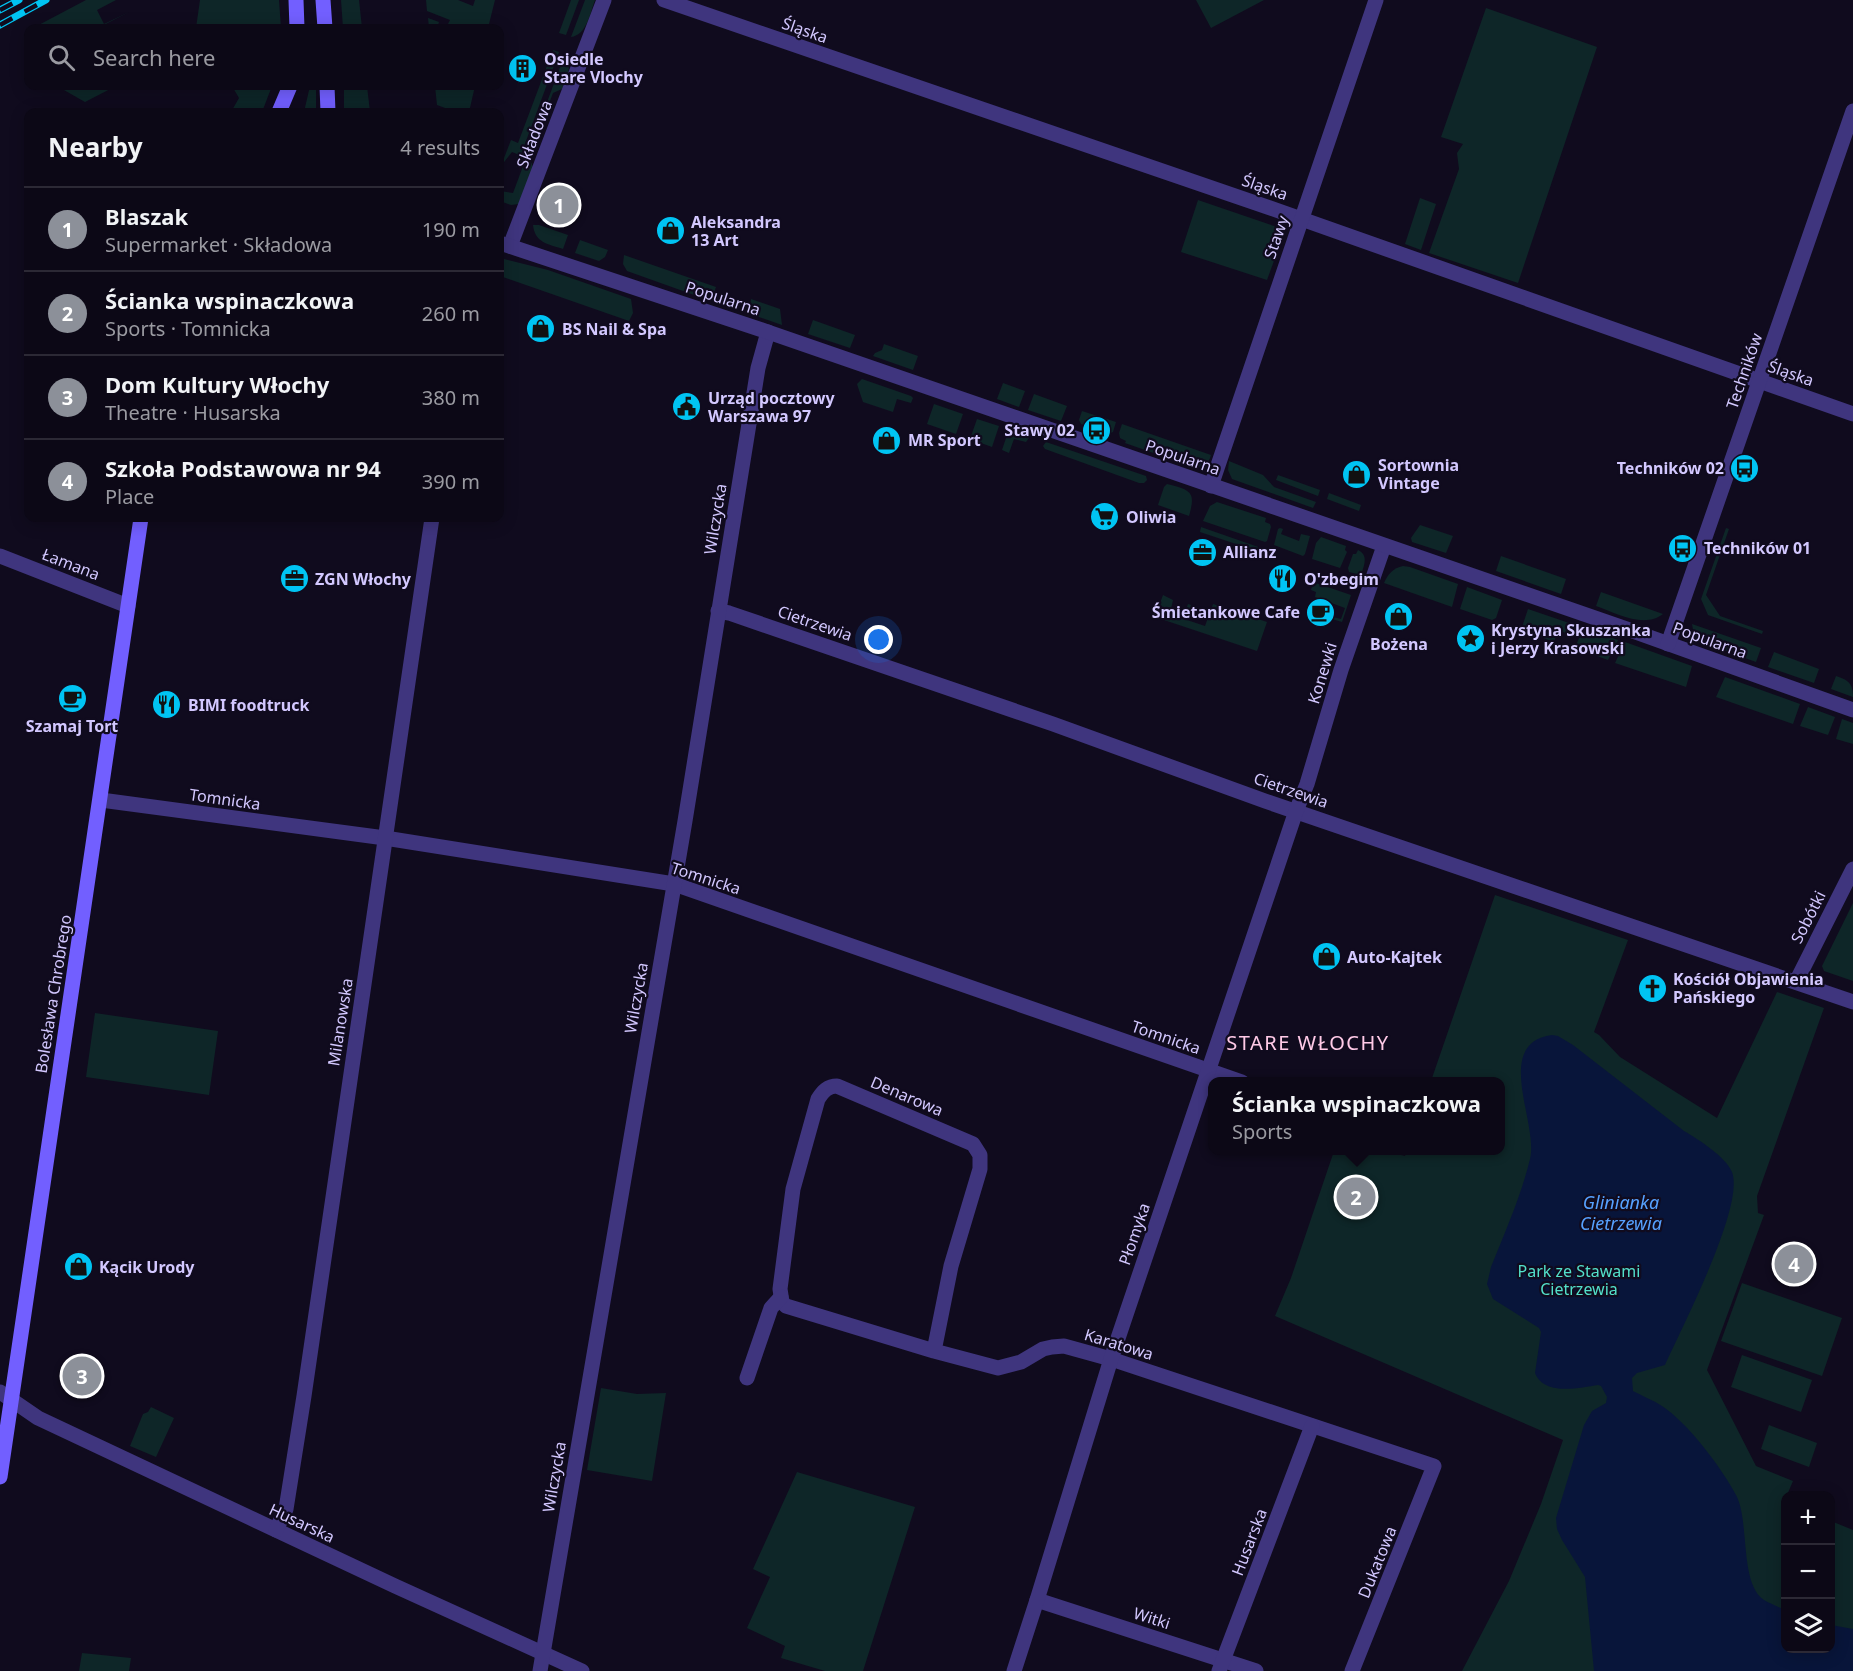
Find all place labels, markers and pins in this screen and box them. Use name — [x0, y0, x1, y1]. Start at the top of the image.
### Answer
place label: Osiedle Stare Vlochy — [544, 48, 644, 88]
building icon: Osiedle Stare Vlochy — [507, 52, 539, 84]
pin: 1 — [540, 182, 578, 228]
place label: Aleksandra 13 Art — [691, 211, 781, 251]
shop icon: Aleksandra 13 Art — [654, 215, 686, 247]
shop icon: BS Nail & Spa — [525, 313, 557, 345]
place label: BS Nail & Spa — [562, 318, 667, 340]
place label: Urząd pocztowy Warszawa 97 — [708, 387, 836, 427]
public building icon: Urząd pocztowy Warszawa 97 — [671, 391, 703, 423]
bus stop icon: Stawy 02 — [1080, 414, 1112, 446]
place label: Stawy 02 — [1004, 419, 1075, 441]
shop icon: MR Sport — [871, 424, 903, 456]
place label: MR Sport — [908, 429, 981, 451]
bus stop icon: Techników 02 — [1729, 452, 1761, 484]
place label: Sortownia Vintage — [1378, 454, 1459, 494]
place label: Techników 02 — [1617, 457, 1724, 479]
shop icon: Sortownia Vintage — [1341, 458, 1373, 490]
supermarket icon: Oliwia — [1089, 501, 1121, 533]
place label: Oliwia — [1126, 506, 1176, 528]
bus stop icon: Techników 01 — [1667, 532, 1699, 564]
office icon: Allianz — [1186, 536, 1218, 568]
place label: Techników 01 — [1704, 537, 1811, 559]
place label: Allianz — [1223, 541, 1276, 563]
office icon: ZGN Włochy — [278, 563, 310, 595]
restaurant icon: O'zbegim — [1267, 563, 1299, 595]
place label: ZGN Włochy — [315, 568, 412, 590]
place label: O'zbegim — [1304, 568, 1379, 590]
cafe icon: Śmietankowe Cafe — [1305, 596, 1337, 628]
shop icon: Bożena — [1383, 600, 1415, 632]
place label: Śmietankowe Cafe — [1152, 601, 1300, 623]
place label: Krystyna Skuszanka i Jerzy Krasowski — [1491, 619, 1651, 659]
place icon: Krystyna Skuszanka i Jerzy Krasowski — [1454, 623, 1486, 655]
place label: Bożena — [1370, 633, 1428, 655]
cafe icon: Szamaj Tort — [56, 682, 88, 714]
restaurant icon: BIMI foodtruck — [151, 689, 183, 721]
place label: BIMI foodtruck — [188, 694, 309, 716]
place label: Szamaj Tort — [26, 715, 118, 737]
shop icon: Auto-Kajtek — [1310, 941, 1342, 973]
place label: Auto-Kajtek — [1347, 946, 1442, 968]
place label: Kościół Objawienia Pańskiego — [1673, 968, 1824, 1008]
church icon: Kościół Objawienia Pańskiego — [1636, 972, 1668, 1004]
pin: 2 — [1336, 1174, 1376, 1220]
pin: 4 — [1774, 1242, 1814, 1286]
shop icon: Kącik Urody — [62, 1251, 94, 1283]
place label: Kącik Urody — [99, 1256, 195, 1278]
pin: 3 — [62, 1354, 101, 1398]

